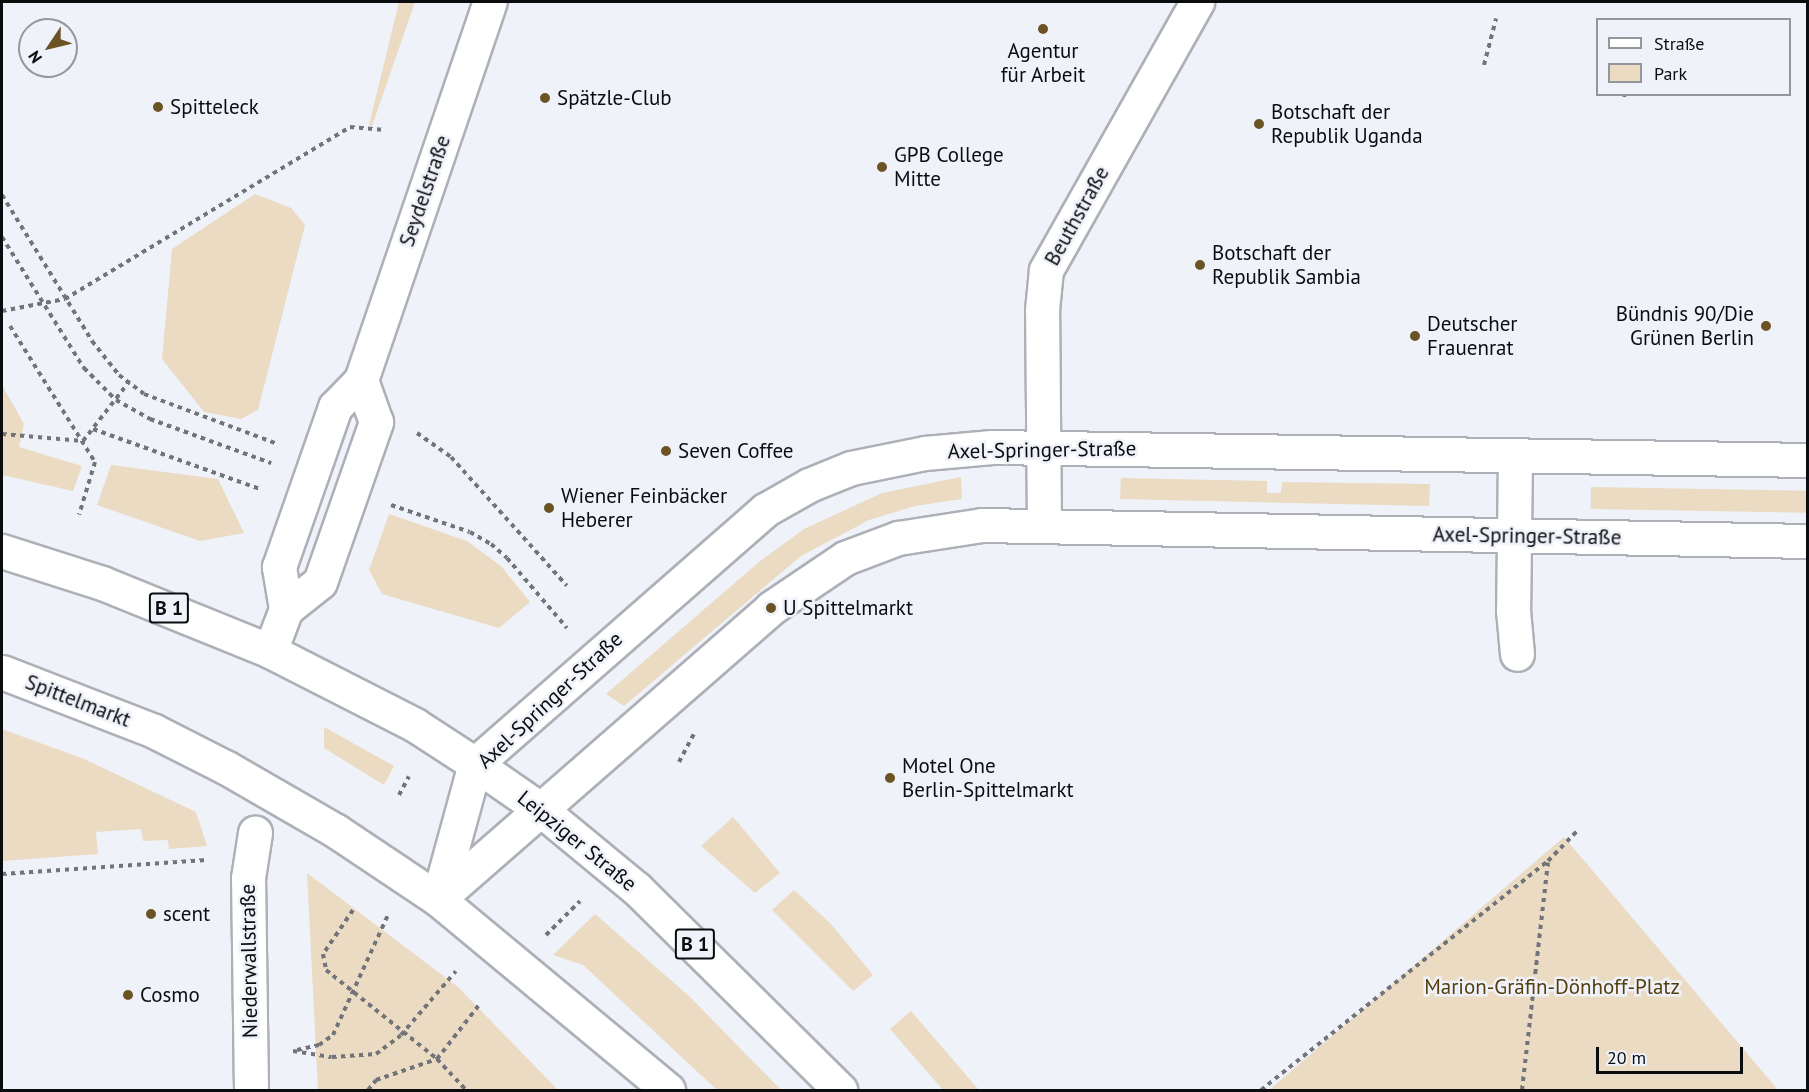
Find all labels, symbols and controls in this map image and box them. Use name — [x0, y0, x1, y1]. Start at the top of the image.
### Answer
north arrow — [18, 18, 78, 78]
legend — [1596, 18, 1791, 96]
marker: Agentur für Arbeit — [1036, 22, 1050, 36]
text: Straße — [1654, 32, 1705, 55]
place label: Agentur für Arbeit — [1001, 38, 1085, 88]
text: N — [24, 47, 46, 67]
text: Park — [1654, 62, 1687, 85]
place label: Spätzle-Club — [557, 85, 672, 111]
marker: Spätzle-Club — [538, 91, 552, 105]
place label: Spitteleck — [170, 94, 259, 120]
place label: Botschaft der Republik Uganda — [1271, 99, 1423, 149]
marker: Spitteleck — [151, 100, 165, 114]
marker: Botschaft der Republik Uganda — [1252, 117, 1266, 131]
street label: Seydelstraße — [394, 132, 456, 250]
place label: GPB College Mitte — [894, 142, 1004, 192]
marker: GPB College Mitte — [875, 160, 889, 174]
street label: Beuthstraße — [1039, 162, 1115, 270]
place label: Botschaft der Republik Sambia — [1212, 240, 1362, 290]
marker: Botschaft der Republik Sambia — [1193, 258, 1207, 272]
place label: Bündnis 90/Die Grünen Berlin — [1616, 301, 1754, 351]
place label: Deutscher Frauenrat — [1427, 311, 1517, 361]
marker: Bündnis 90/Die Grünen Berlin — [1759, 319, 1773, 333]
marker: Deutscher Frauenrat — [1408, 329, 1422, 343]
street label: Axel-Springer-Straße — [947, 436, 1137, 464]
place label: Seven Coffee — [678, 438, 794, 464]
marker: Seven Coffee — [659, 444, 673, 458]
place label: Wiener Feinbäcker Heberer — [561, 483, 727, 533]
marker: Wiener Feinbäcker Heberer — [542, 501, 556, 515]
street label: Axel-Springer-Straße — [1432, 522, 1622, 550]
road number: B 1 — [148, 591, 190, 625]
place label: U Spittelmarkt — [783, 595, 913, 621]
marker: U Spittelmarkt — [764, 601, 778, 615]
street label: Axel-Springer-Straße — [472, 626, 628, 774]
street label: Spittelmarkt — [22, 669, 134, 733]
place label: Motel One Berlin-Spittelmarkt — [902, 753, 1074, 803]
marker: Motel One Berlin-Spittelmarkt — [883, 771, 897, 785]
street label: Leipziger Straße — [513, 785, 641, 897]
street label: Niederwallstraße — [235, 884, 263, 1038]
place label: scent — [163, 901, 210, 927]
marker: scent — [144, 907, 158, 921]
road number: B 1 — [674, 927, 716, 961]
park label: Marion-Gräfin-Dönhoff-Platz — [1424, 974, 1680, 1000]
place label: Cosmo — [140, 982, 200, 1008]
marker: Cosmo — [121, 988, 135, 1002]
scale bar — [1599, 1035, 1746, 1073]
text: 20 m — [1607, 1046, 1646, 1069]

